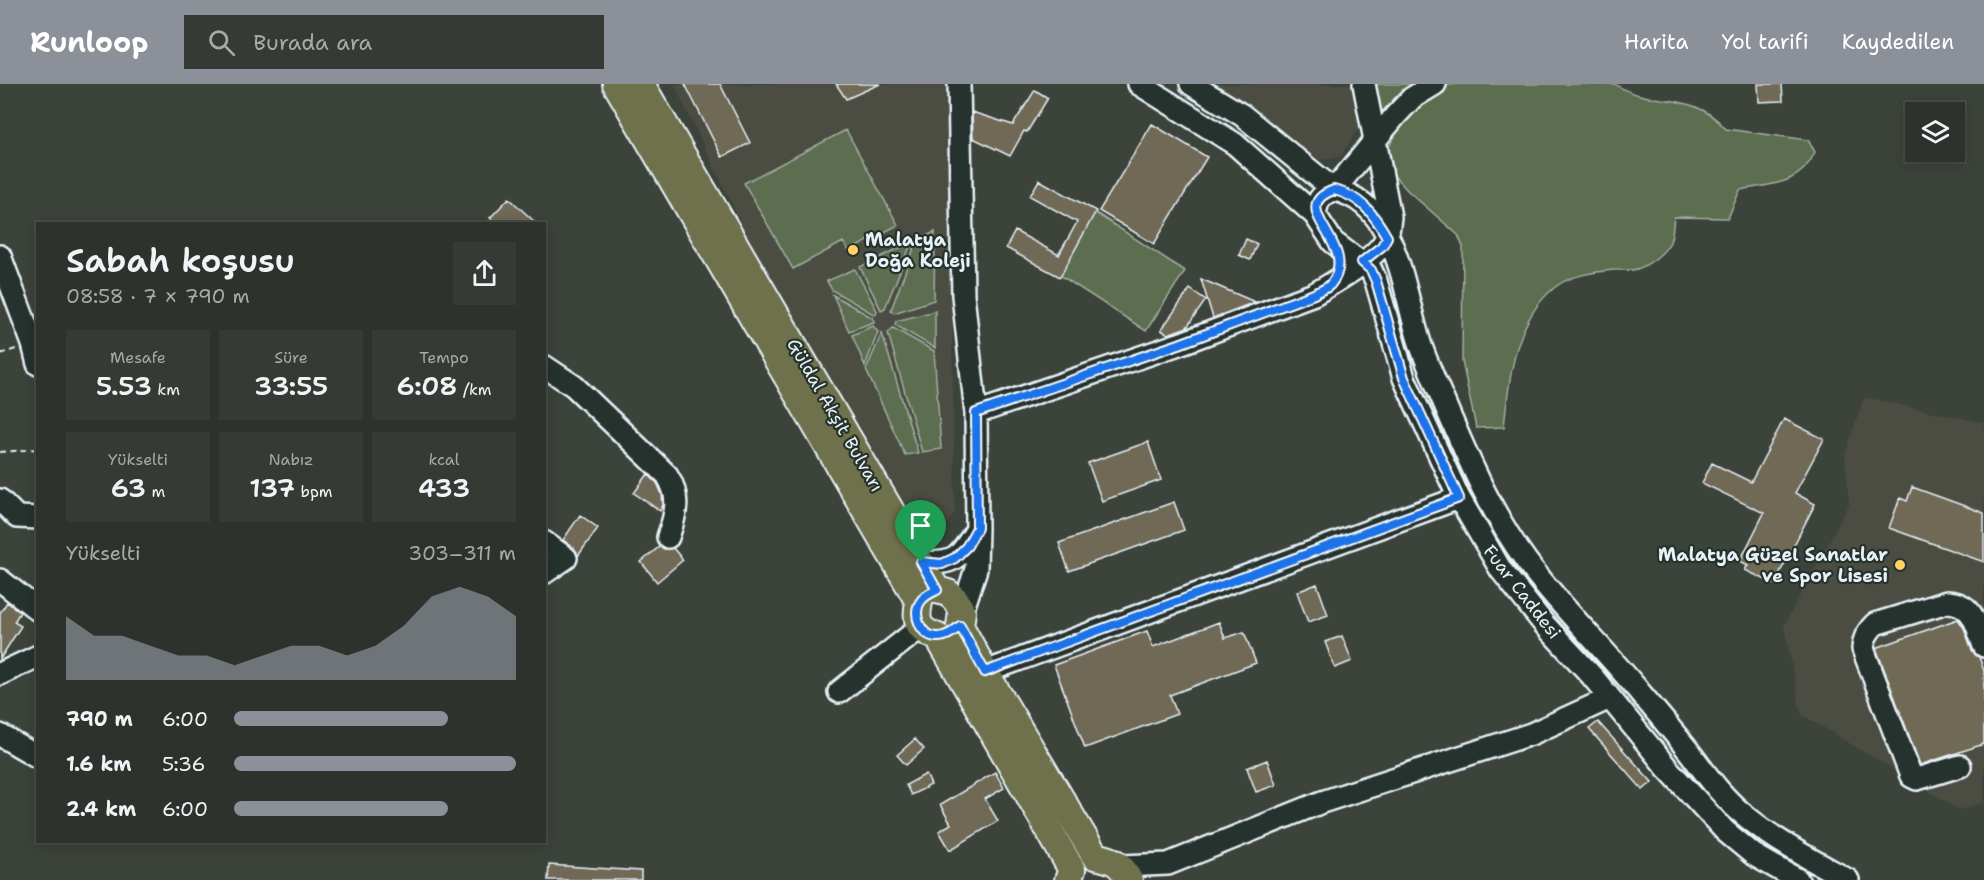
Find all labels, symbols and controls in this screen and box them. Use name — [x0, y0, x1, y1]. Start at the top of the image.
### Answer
search box — [184, 15, 604, 69]
text: Runloop — [30, 23, 148, 61]
icon: search — [205, 26, 238, 59]
text: Burada ara — [253, 28, 372, 57]
text: Harita — [1624, 28, 1689, 56]
text: Yol tarifi — [1722, 28, 1809, 56]
text: Kaydedilen — [1842, 28, 1954, 56]
map controls — [1905, 102, 1965, 162]
button: layers — [1905, 102, 1965, 162]
place label: Malatya Doğa Koleji — [865, 228, 971, 273]
text: Sabah koşusu — [66, 238, 295, 283]
button: share — [453, 242, 516, 305]
marker: Malatya Doğa Koleji — [846, 243, 860, 257]
text: 08:58 · 7 × 790 m — [66, 283, 250, 309]
street label: Güldal Akşit Bulvarı — [781, 334, 889, 496]
text: Mesafe — [110, 347, 166, 368]
text: Süre — [274, 347, 308, 368]
text: Tempo — [419, 347, 469, 368]
text: 5.53 — [96, 368, 152, 403]
text: 33:55 — [254, 368, 328, 403]
text: 6:08 — [396, 368, 458, 403]
text: km — [152, 379, 180, 400]
text: /km — [458, 379, 492, 400]
text: Yükselti — [108, 449, 168, 470]
text: Nabız — [269, 449, 313, 470]
text: kcal — [428, 449, 460, 470]
text: 63 — [111, 470, 146, 505]
text: 137 — [249, 470, 295, 505]
text: 433 — [418, 470, 470, 505]
text: m — [146, 481, 165, 502]
text: bpm — [295, 481, 333, 502]
pin — [895, 500, 946, 562]
icon: arrive — [904, 509, 937, 542]
text: Yükselti — [66, 540, 141, 566]
text: 303–311 m — [408, 540, 516, 566]
street label: Fuar Caddesi — [1478, 540, 1566, 644]
place label: Malatya Güzel Sanatlar ve Spor Lisesi — [1658, 543, 1888, 588]
marker: Malatya Güzel Sanatlar ve Spor Lisesi — [1893, 558, 1907, 572]
text: 790 m — [66, 706, 133, 732]
text: 6:00 — [162, 706, 208, 732]
text: 1.6 km — [66, 751, 132, 777]
text: 5:36 — [162, 751, 205, 777]
text: 2.4 km — [66, 796, 136, 822]
text: 6:00 — [162, 796, 208, 822]

